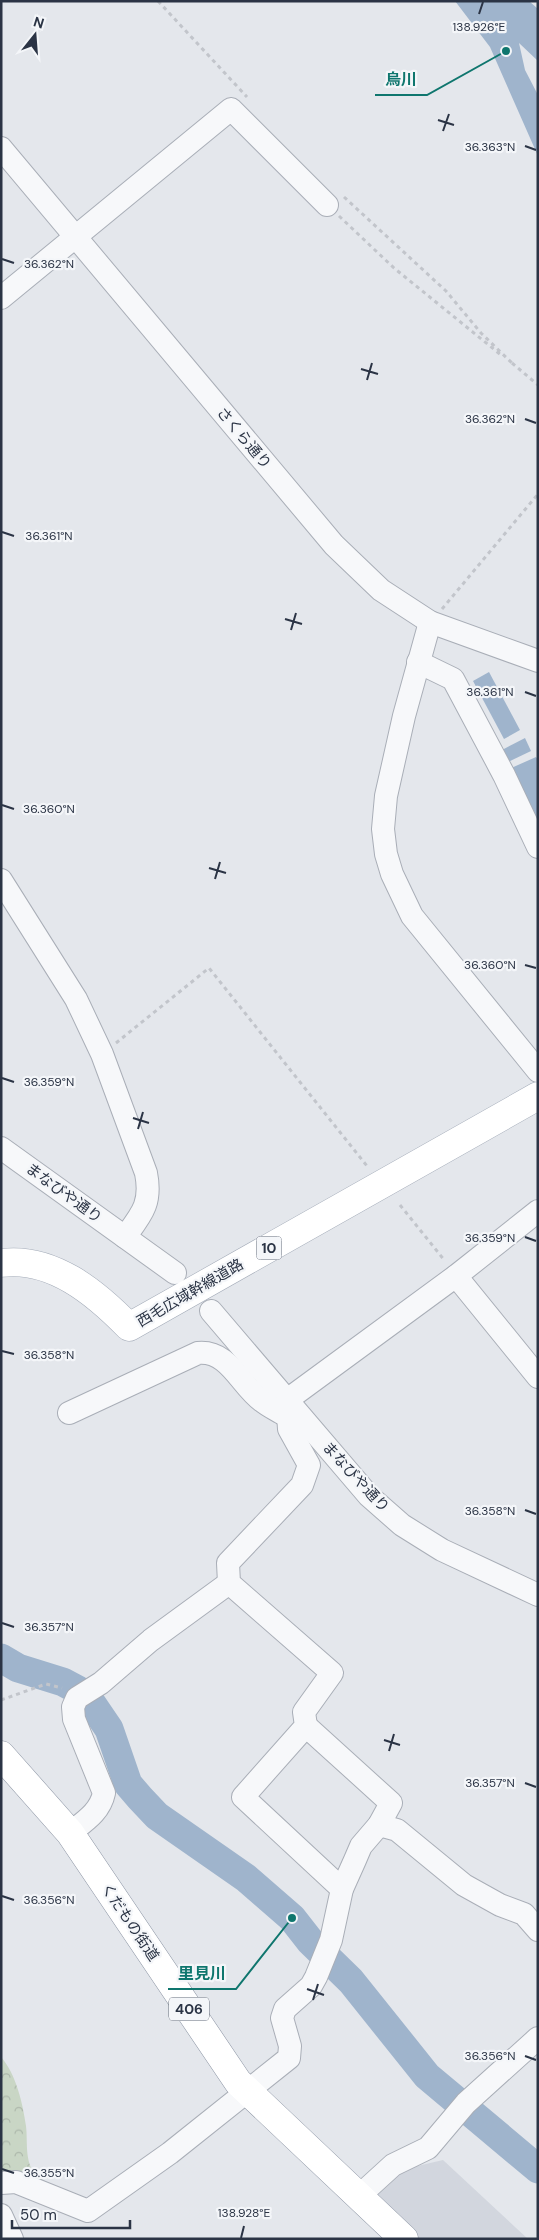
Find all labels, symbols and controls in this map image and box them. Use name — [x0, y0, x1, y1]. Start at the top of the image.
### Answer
north arrow — [10, 10, 60, 60]
text: N — [31, 12, 46, 33]
text: 138.926°E — [453, 19, 506, 35]
callout: 烏川 — [375, 64, 427, 95]
text: 烏川 — [385, 69, 417, 90]
text: 36.363°N — [465, 139, 515, 155]
text: 36.362°N — [24, 256, 74, 272]
street label: さくら通り — [212, 403, 276, 473]
text: 36.362°N — [465, 411, 515, 427]
text: 36.361°N — [25, 528, 73, 544]
text: 36.361°N — [466, 684, 514, 700]
text: 36.360°N — [23, 801, 75, 817]
text: 36.360°N — [464, 957, 516, 973]
text: 36.359°N — [24, 1074, 74, 1090]
street label: まなびや通り — [22, 1158, 106, 1228]
text: 36.359°N — [465, 1230, 515, 1246]
road number: 10 — [256, 1236, 282, 1260]
street label: 西毛広域幹線道路 — [133, 1254, 247, 1332]
text: 36.358°N — [24, 1347, 74, 1363]
street label: まなびや通り — [318, 1437, 394, 1517]
text: 36.358°N — [465, 1503, 515, 1519]
text: 36.357°N — [24, 1619, 74, 1635]
text: 36.357°N — [465, 1775, 515, 1791]
street label: くだもの街道 — [97, 1879, 163, 1965]
text: 36.356°N — [24, 1892, 74, 1908]
callout: 里見川 — [168, 1958, 236, 1989]
text: 里見川 — [178, 1963, 226, 1984]
road number: 406 — [169, 1998, 209, 2020]
text: 36.356°N — [465, 2048, 515, 2064]
text: 36.355°N — [24, 2165, 74, 2181]
scale bar — [12, 2198, 130, 2230]
text: 50 m — [20, 2205, 57, 2225]
text: 138.928°E — [218, 2205, 270, 2221]

